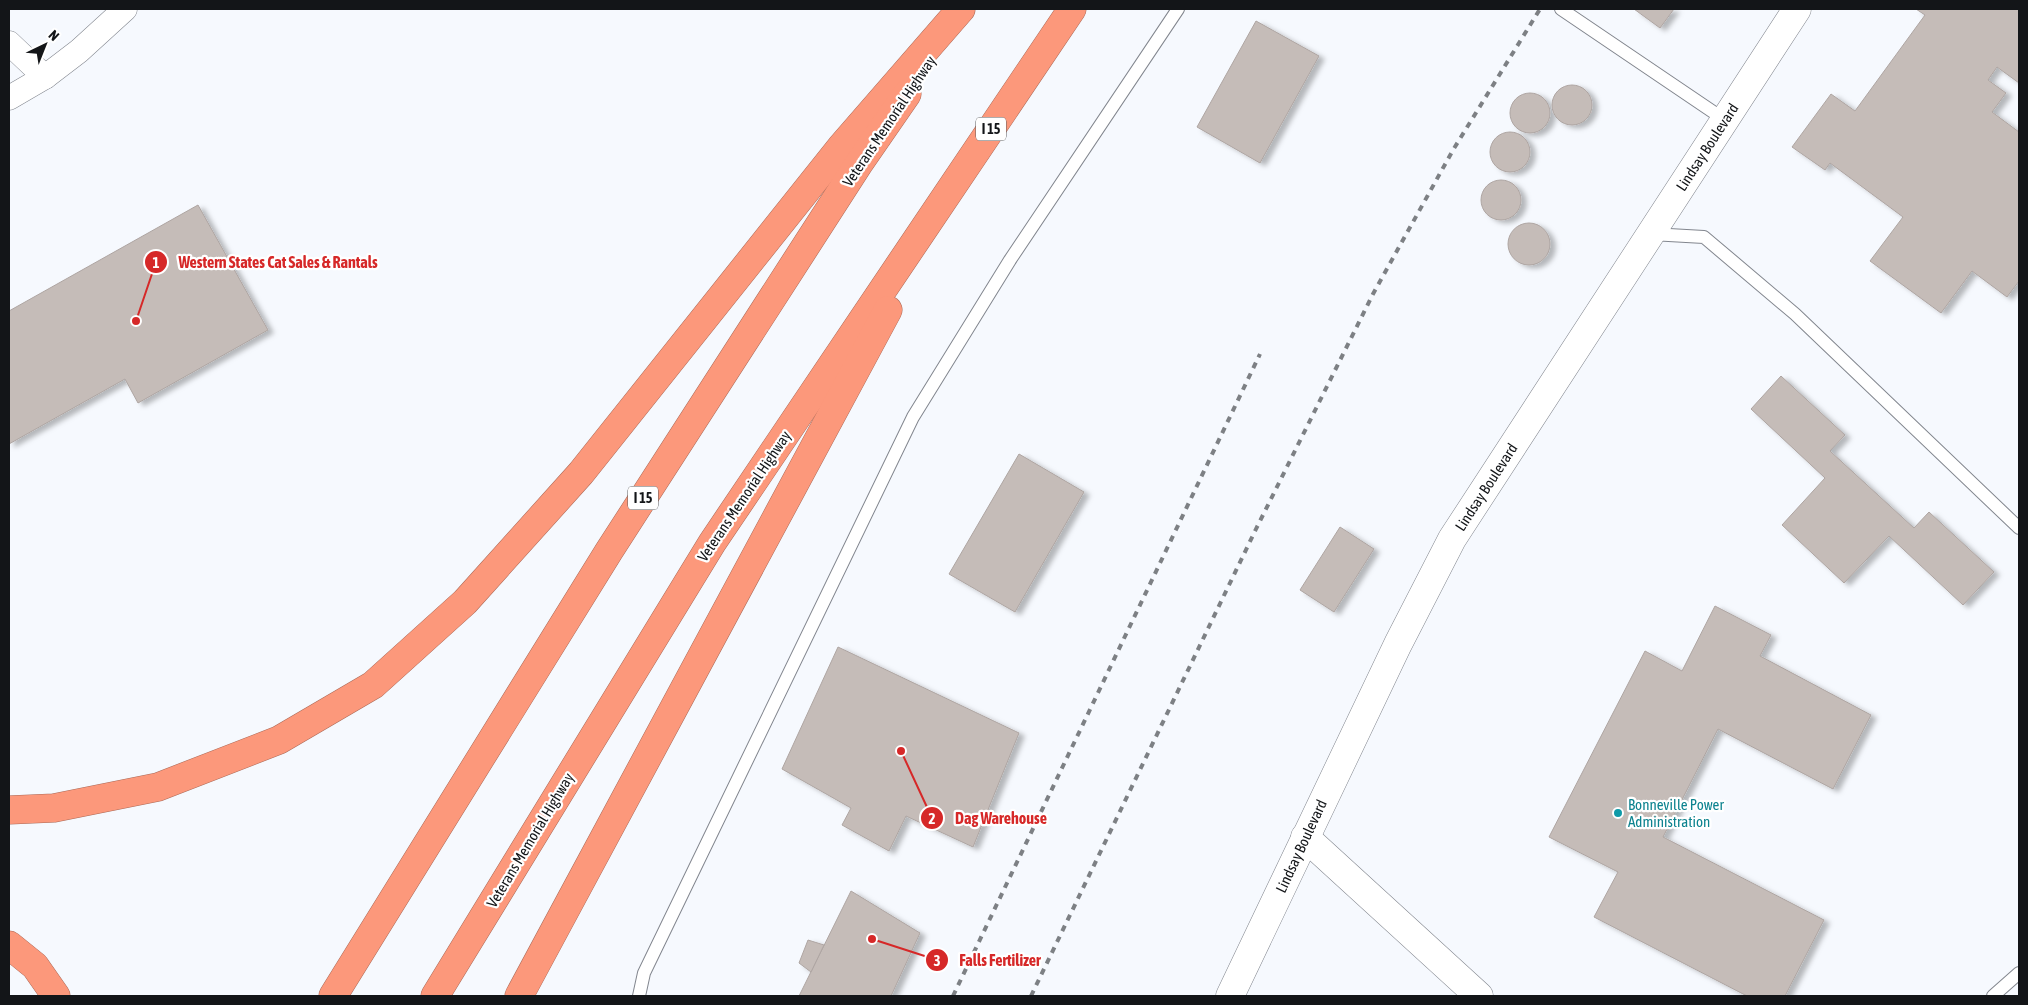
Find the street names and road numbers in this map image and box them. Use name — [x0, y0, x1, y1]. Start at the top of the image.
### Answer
street label: Veterans Memorial Highway — [839, 52, 939, 190]
street label: Lindsay Boulevard — [1672, 100, 1742, 194]
road number: I 15 — [976, 118, 1006, 140]
street label: Veterans Memorial Highway — [694, 427, 794, 565]
street label: Lindsay Boulevard — [1451, 440, 1521, 534]
road number: I 15 — [628, 486, 658, 509]
street label: Veterans Memorial Highway — [483, 770, 577, 910]
street label: Lindsay Boulevard — [1272, 797, 1330, 895]

